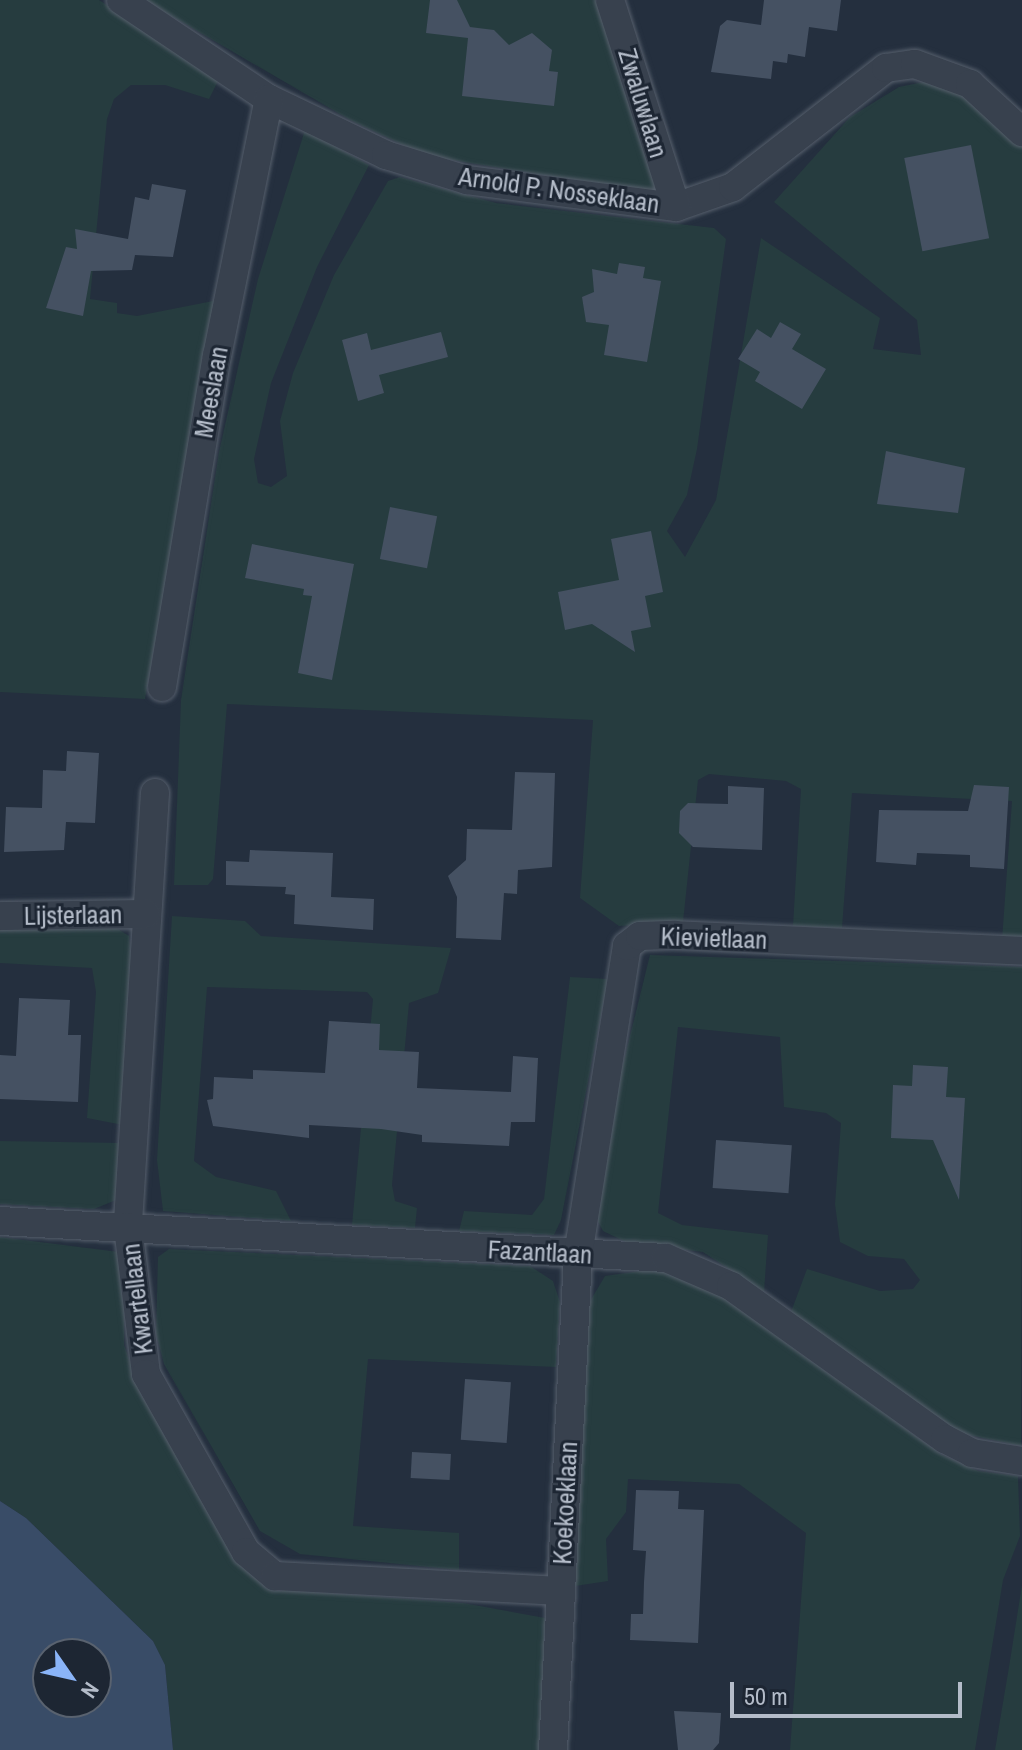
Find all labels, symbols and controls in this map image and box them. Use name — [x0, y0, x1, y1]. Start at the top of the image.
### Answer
street label: Zwaluwlaan — [612, 45, 674, 161]
street label: Arnold P. Nosseklaan — [457, 160, 661, 220]
street label: Meeslaan — [188, 344, 234, 440]
street label: Lijsterlaan — [24, 899, 122, 931]
street label: Kievietlaan — [660, 921, 768, 955]
street label: Fazantlaan — [487, 1234, 593, 1270]
street label: Kwartellaan — [115, 1242, 159, 1356]
street label: Koekoeklaan — [546, 1441, 584, 1565]
north arrow — [32, 1638, 112, 1718]
scale bar — [734, 1666, 966, 1716]
text: N — [74, 1677, 106, 1704]
text: 50 m — [744, 1680, 788, 1712]

